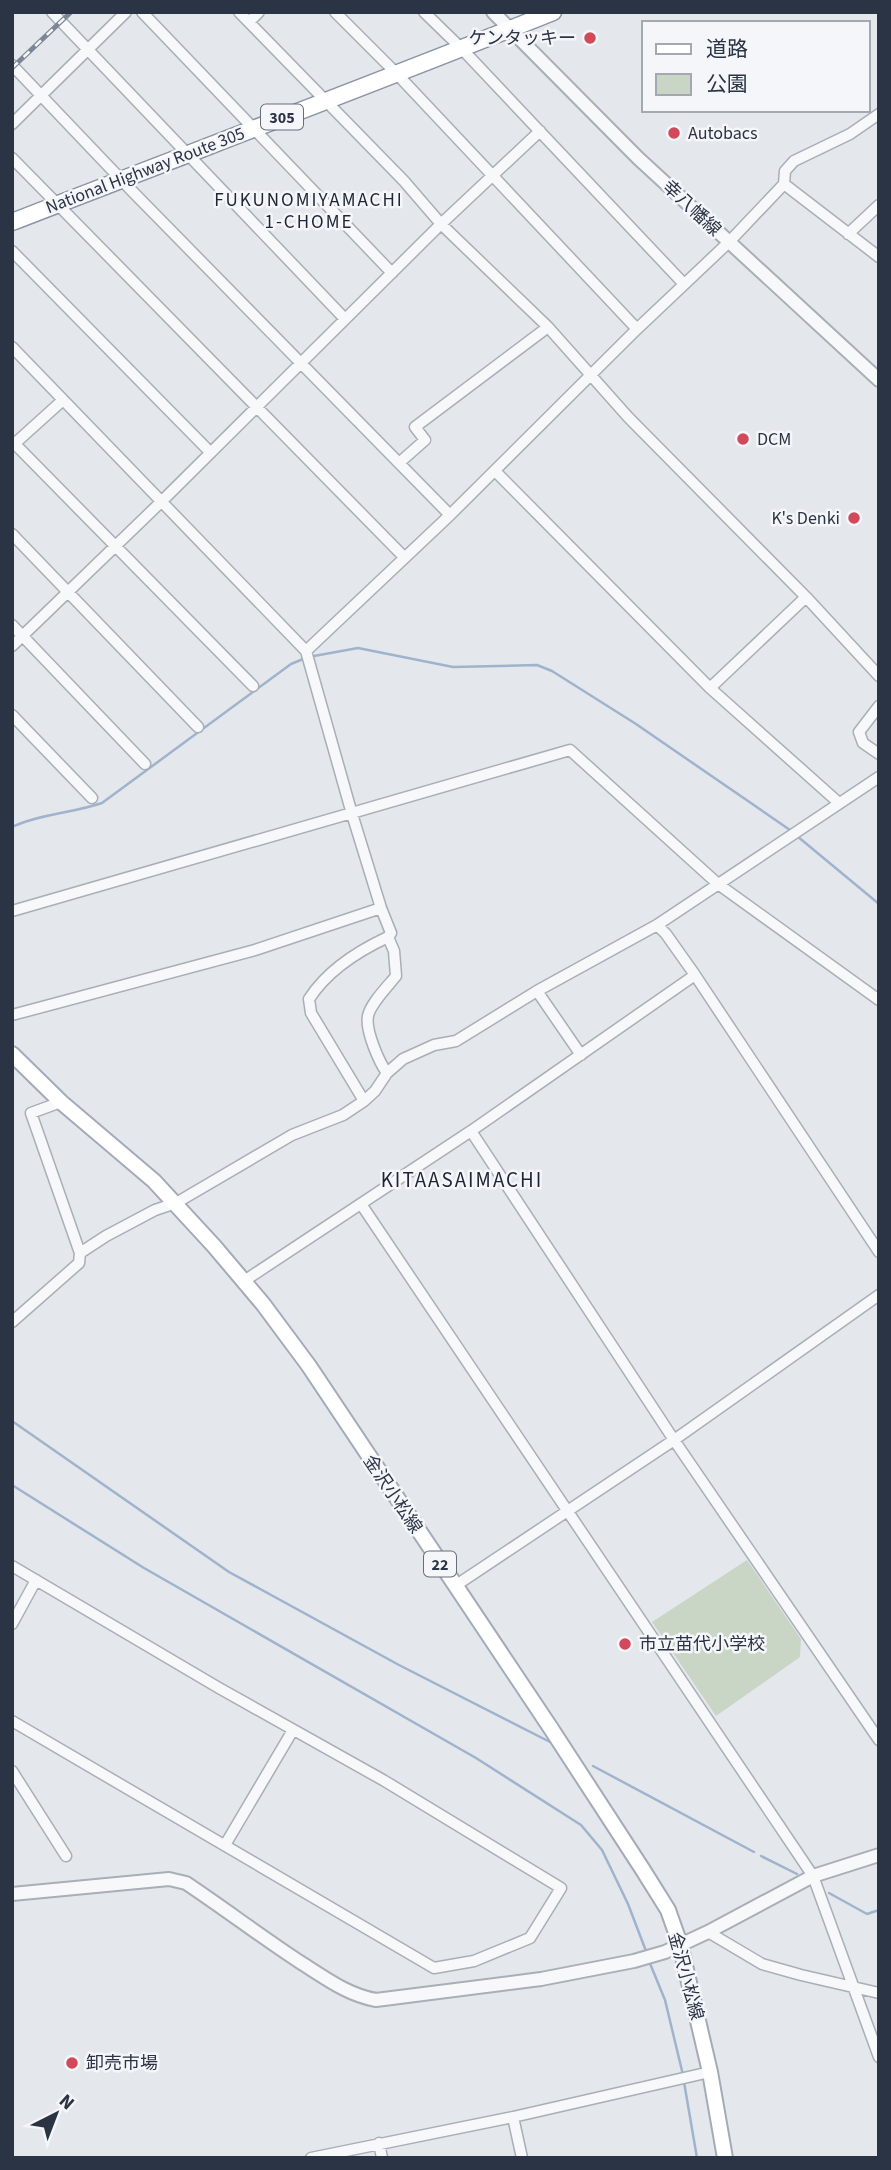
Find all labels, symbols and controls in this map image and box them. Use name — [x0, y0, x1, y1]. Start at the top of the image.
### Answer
legend — [642, 21, 870, 112]
place label: ケンタッキー — [469, 26, 576, 51]
marker: ケンタッキー — [582, 30, 598, 46]
text: 道路 — [706, 34, 748, 64]
text: 公園 — [706, 69, 748, 99]
road number: 305 — [261, 105, 303, 130]
street label: National Highway Route 305 — [42, 121, 248, 220]
place label: Autobacs — [688, 121, 758, 146]
marker: Autobacs — [666, 125, 682, 141]
street label: 幸八幡線 — [657, 175, 727, 242]
district label: FUKUNOMIYAMACHI 1-CHOME — [214, 187, 404, 236]
place label: DCM — [757, 427, 791, 452]
marker: DCM — [735, 431, 751, 447]
place label: K's Denki — [772, 506, 840, 531]
marker: K's Denki — [846, 510, 862, 526]
district label: KITAASAIMACHI — [381, 1165, 543, 1195]
street label: 金沢小松線 — [357, 1450, 428, 1539]
road number: 22 — [424, 1552, 456, 1576]
place label: 市立苗代小学校 — [639, 1632, 765, 1657]
marker: 市立苗代小学校 — [617, 1636, 633, 1652]
street label: 金沢小松線 — [662, 1929, 709, 2023]
place label: 卸売市場 — [86, 2051, 158, 2076]
marker: 卸売市場 — [64, 2055, 80, 2071]
north arrow — [21, 2079, 91, 2149]
text: N — [53, 2088, 80, 2117]

